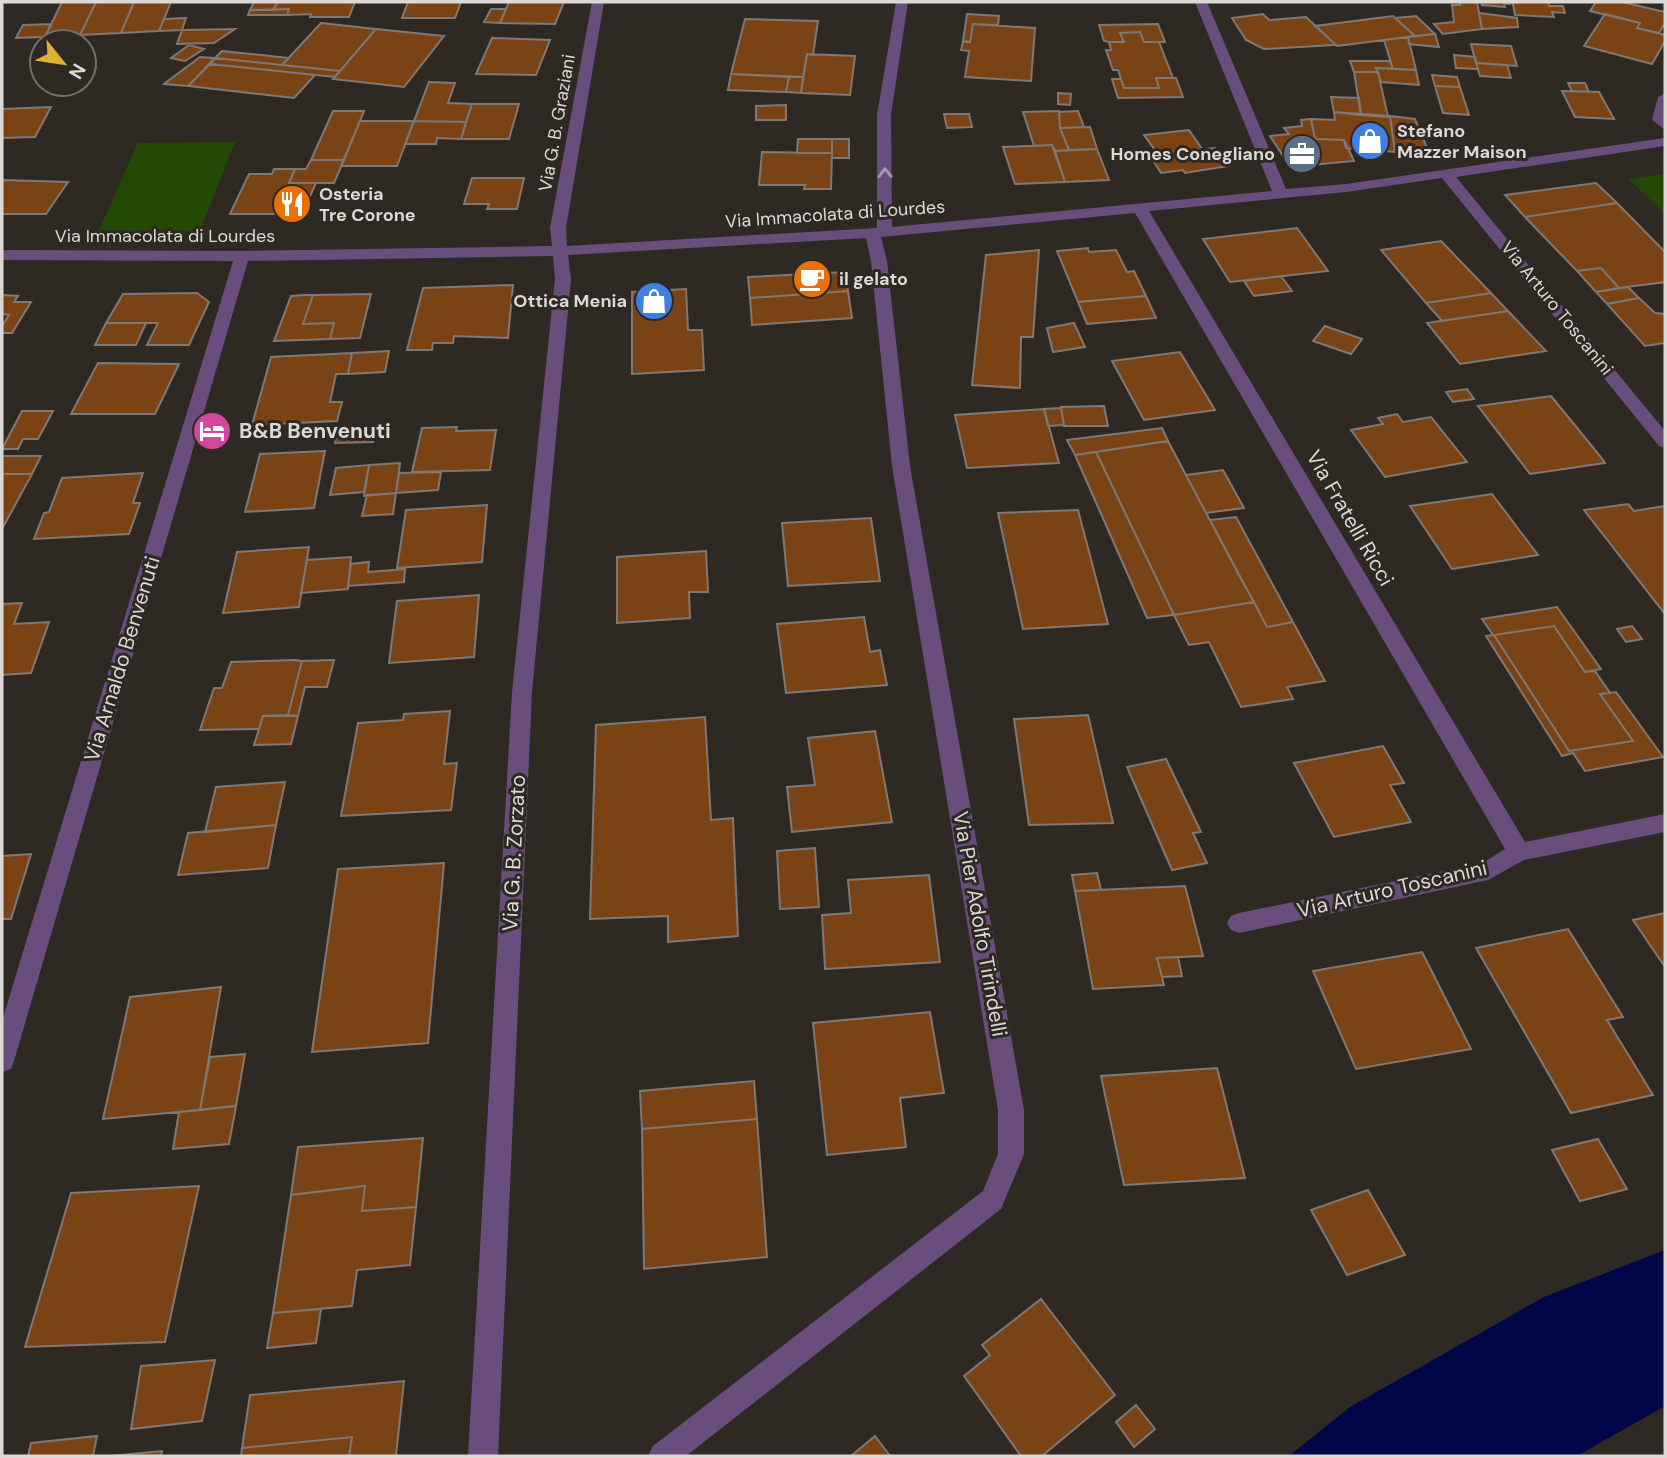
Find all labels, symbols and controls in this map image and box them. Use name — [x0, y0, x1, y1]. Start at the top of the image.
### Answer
north arrow — [28, 28, 98, 98]
street label: Via G. B. Graziani — [533, 52, 581, 194]
text: N — [63, 59, 92, 84]
place label: Stefano Mazzer Maison — [1397, 119, 1527, 164]
shop icon: Stefano Mazzer Maison — [1349, 120, 1391, 162]
office icon: Homes Conegliano — [1281, 133, 1323, 175]
place label: Homes Conegliano — [1111, 142, 1275, 166]
one-way arrow — [878, 168, 893, 179]
place label: Osteria Tre Corone — [319, 182, 416, 227]
restaurant icon: Osteria Tre Corone — [271, 183, 313, 225]
street label: Via Immacolata di Lourdes — [724, 194, 946, 234]
street label: Via Immacolata di Lourdes — [55, 224, 275, 248]
street label: Via Arturo Toscanini — [1495, 236, 1619, 380]
cafe icon: il gelato — [791, 258, 833, 300]
place label: il gelato — [839, 267, 908, 291]
shop icon: Ottica Menia — [633, 280, 675, 322]
place label: Ottica Menia — [513, 289, 627, 313]
hotel icon: B&B Benvenuti — [191, 410, 233, 452]
place label: B&B Benvenuti — [239, 417, 391, 445]
street label: Via Fratelli Ricci — [1300, 445, 1400, 591]
street label: Via Arnaldo Benvenuti — [77, 553, 167, 765]
street label: Via G. B. Zorzato — [496, 774, 532, 932]
street label: Via Pier Adolfo Tirindelli — [946, 809, 1014, 1039]
street label: Via Arturo Toscanini — [1294, 854, 1490, 924]

